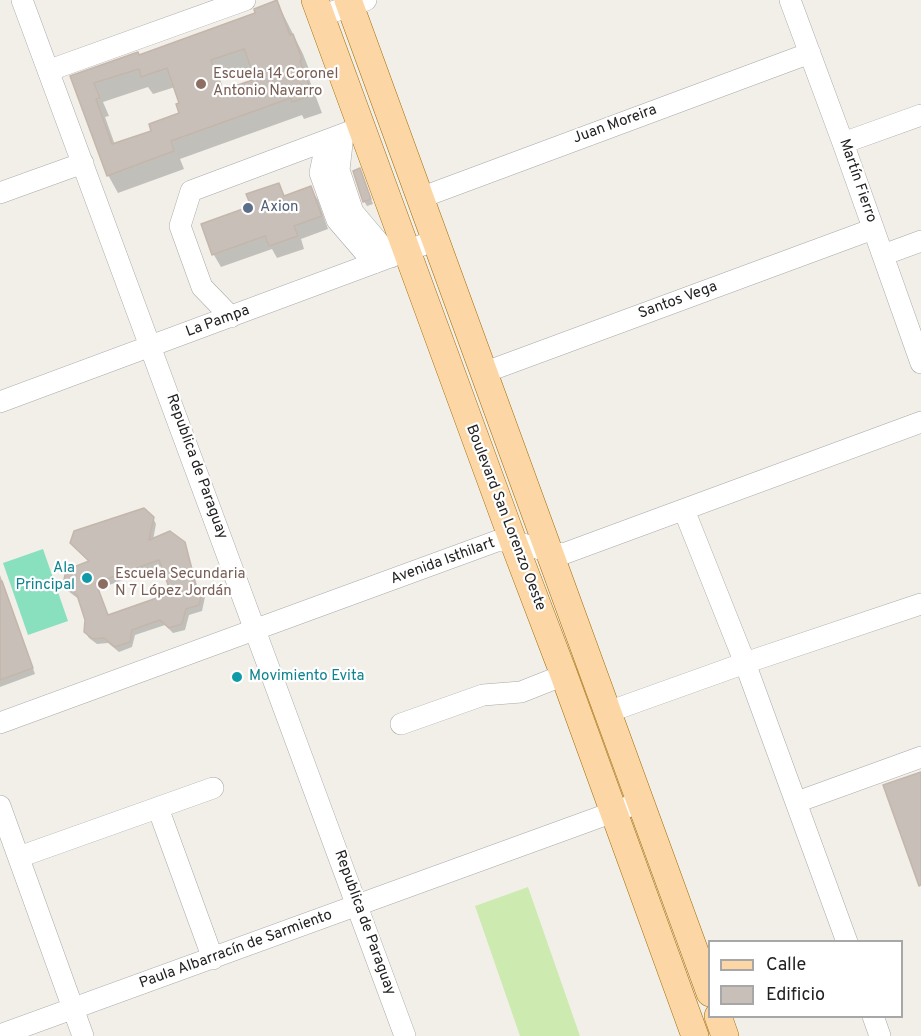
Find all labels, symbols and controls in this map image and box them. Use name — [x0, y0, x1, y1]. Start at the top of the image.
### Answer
place label: Escuela 14 Coronel Antonio Navarro — [213, 66, 338, 101]
marker: Escuela 14 Coronel Antonio Navarro — [194, 77, 208, 91]
street label: Juan Moreira — [571, 102, 659, 148]
street label: Martín Fierro — [834, 137, 880, 225]
place label: Axion — [260, 199, 298, 217]
marker: Axion — [241, 201, 255, 215]
street label: Santos Vega — [636, 278, 720, 324]
street label: La Pampa — [184, 302, 252, 342]
street label: Republica de Paraguay — [161, 392, 231, 542]
street label: Boulevard San Lorenzo Oeste — [461, 422, 549, 614]
street label: Avenida Isthilart — [388, 535, 498, 589]
place label: Ala Principal — [15, 560, 75, 595]
place label: Escuela Secundaria N 7 López Jordán — [115, 566, 245, 601]
marker: Ala Principal — [80, 571, 94, 585]
marker: Escuela Secundaria N 7 López Jordán — [96, 577, 110, 591]
place label: Movimiento Evita — [249, 668, 364, 686]
marker: Movimiento Evita — [230, 670, 244, 684]
street label: Republica de Paraguay — [329, 848, 399, 998]
street label: Paula Albarracín de Sarmiento — [137, 907, 335, 993]
legend — [708, 940, 903, 1018]
text: Calle — [766, 954, 806, 977]
text: Edificio — [766, 984, 825, 1007]

